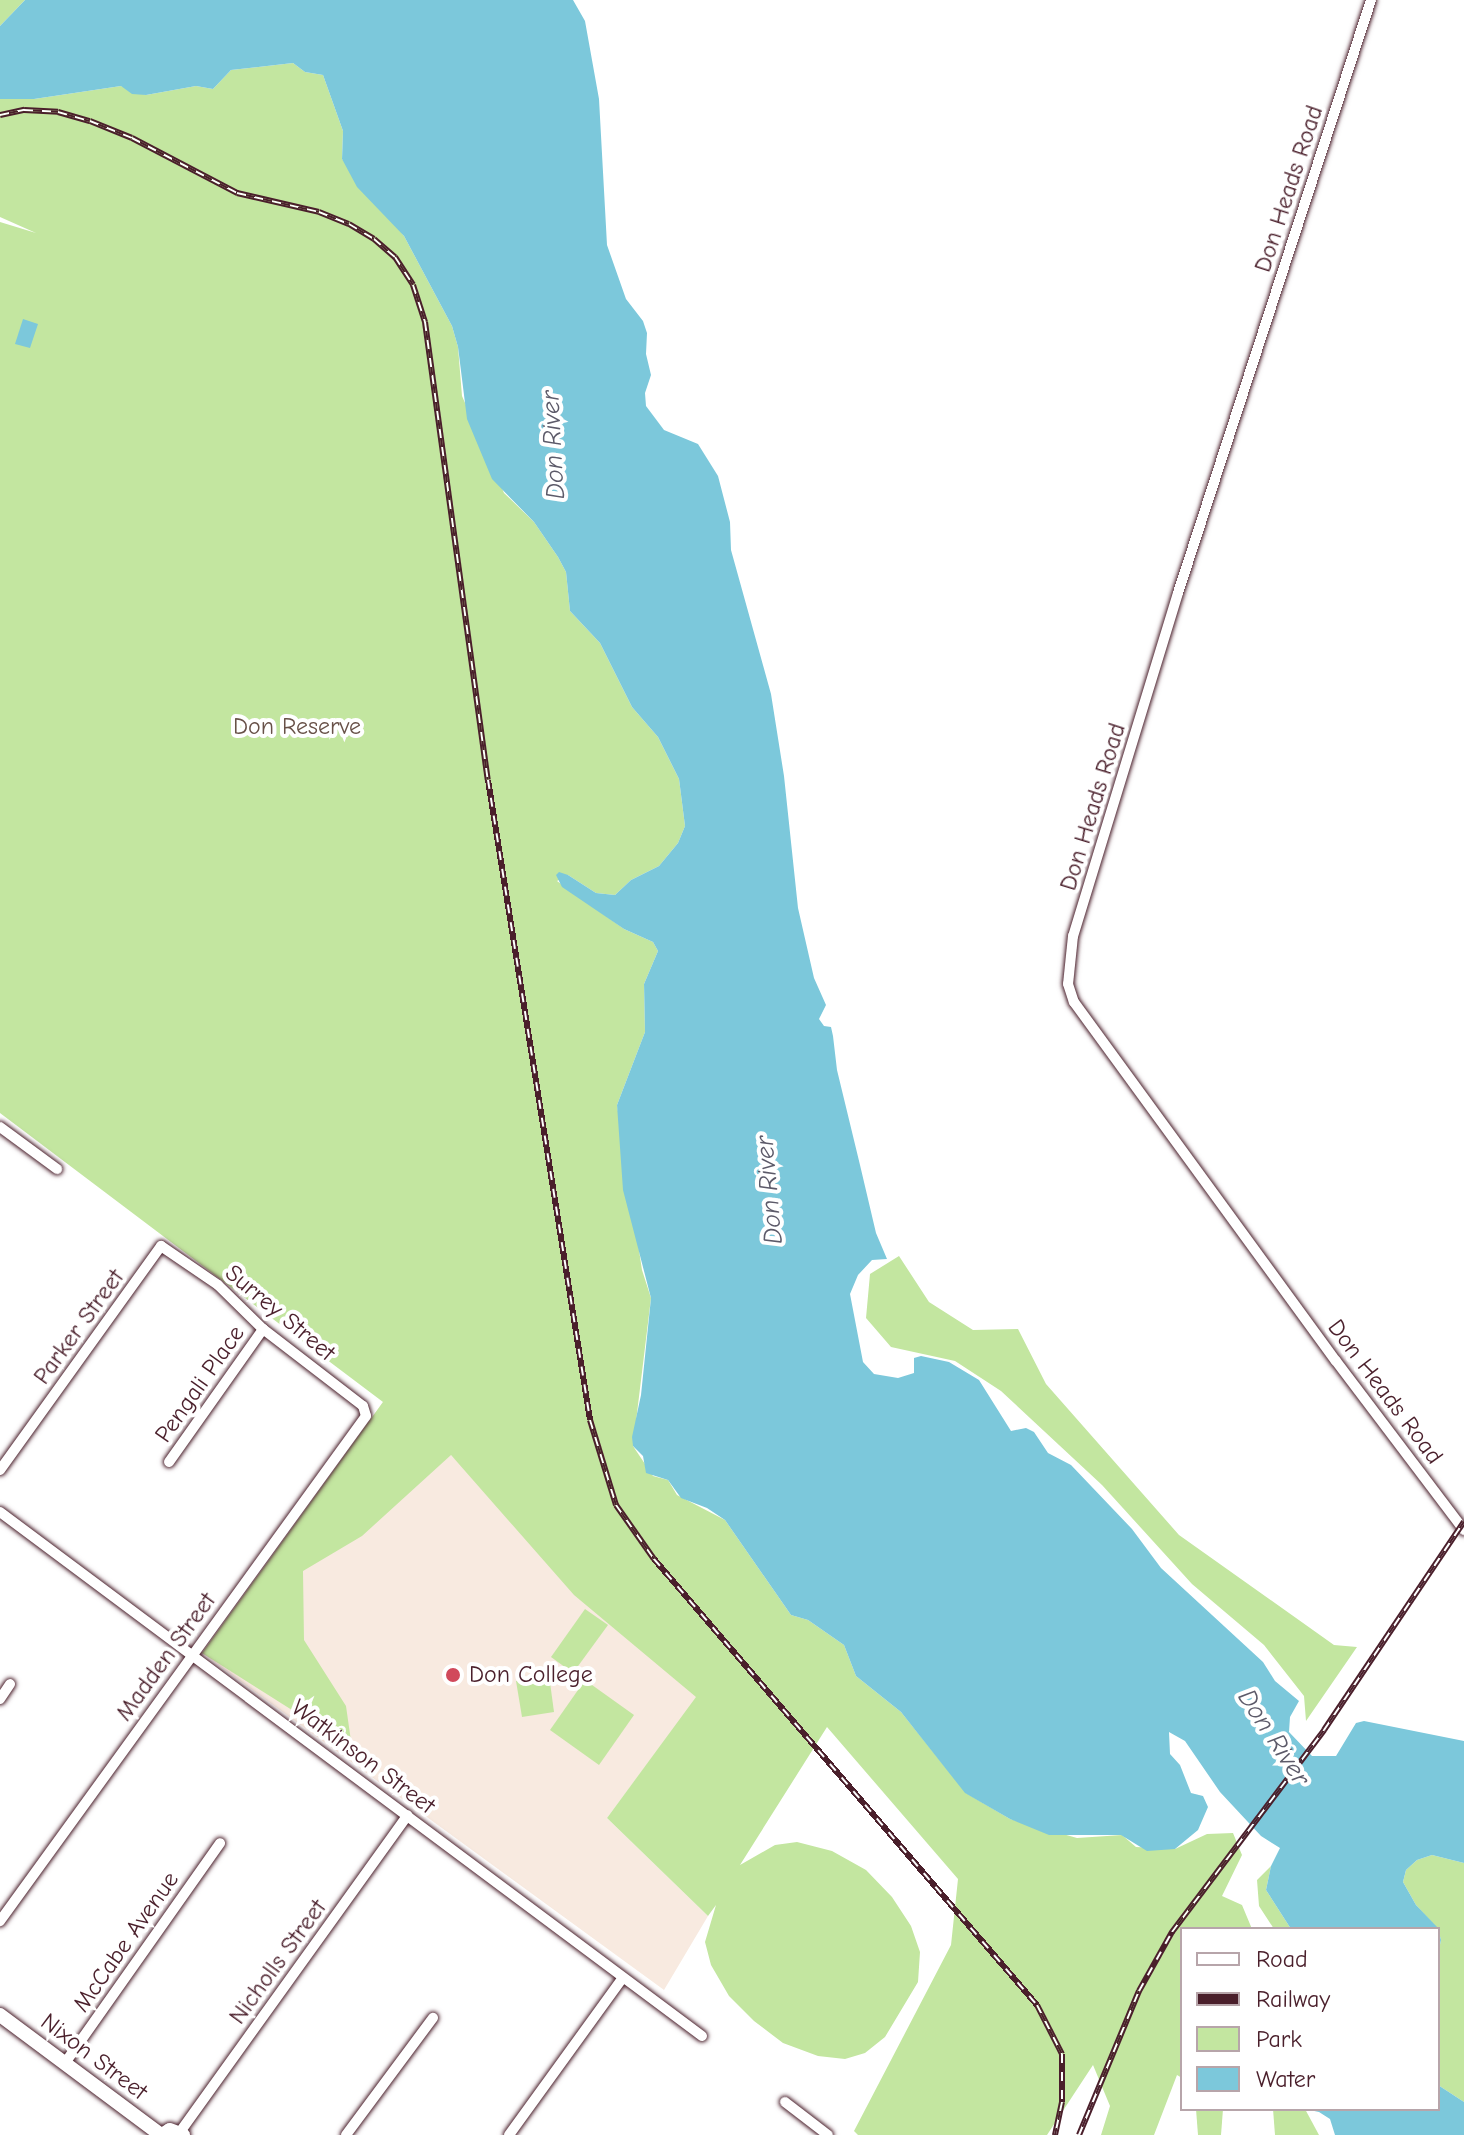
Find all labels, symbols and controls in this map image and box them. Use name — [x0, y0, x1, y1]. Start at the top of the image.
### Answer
street label: Don Heads Road — [1249, 102, 1329, 276]
water label: Don River — [536, 390, 572, 500]
park label: Don Reserve — [233, 713, 361, 741]
street label: Don Heads Road — [1054, 720, 1132, 894]
water label: Don River — [750, 1134, 790, 1246]
street label: Surrey Street — [219, 1259, 341, 1367]
street label: Parker Street — [28, 1264, 130, 1390]
street label: Don Heads Road — [1321, 1314, 1449, 1470]
street label: Pengali Place — [149, 1320, 251, 1448]
street label: Madden Street — [110, 1587, 222, 1727]
place label: Don College — [469, 1661, 593, 1689]
marker: Don College — [444, 1666, 462, 1684]
water label: Don River — [1230, 1684, 1316, 1792]
street label: Watkinson Street — [285, 1694, 441, 1820]
street label: McCabe Avenue — [67, 1866, 185, 2018]
street label: Nicholls Street — [223, 1894, 333, 2030]
legend — [1180, 1927, 1440, 2111]
text: Road — [1256, 1945, 1308, 1973]
text: Railway — [1256, 1985, 1330, 2013]
street label: Nixon Street — [35, 2008, 153, 2106]
text: Park — [1256, 2025, 1302, 2053]
text: Water — [1256, 2065, 1315, 2093]

